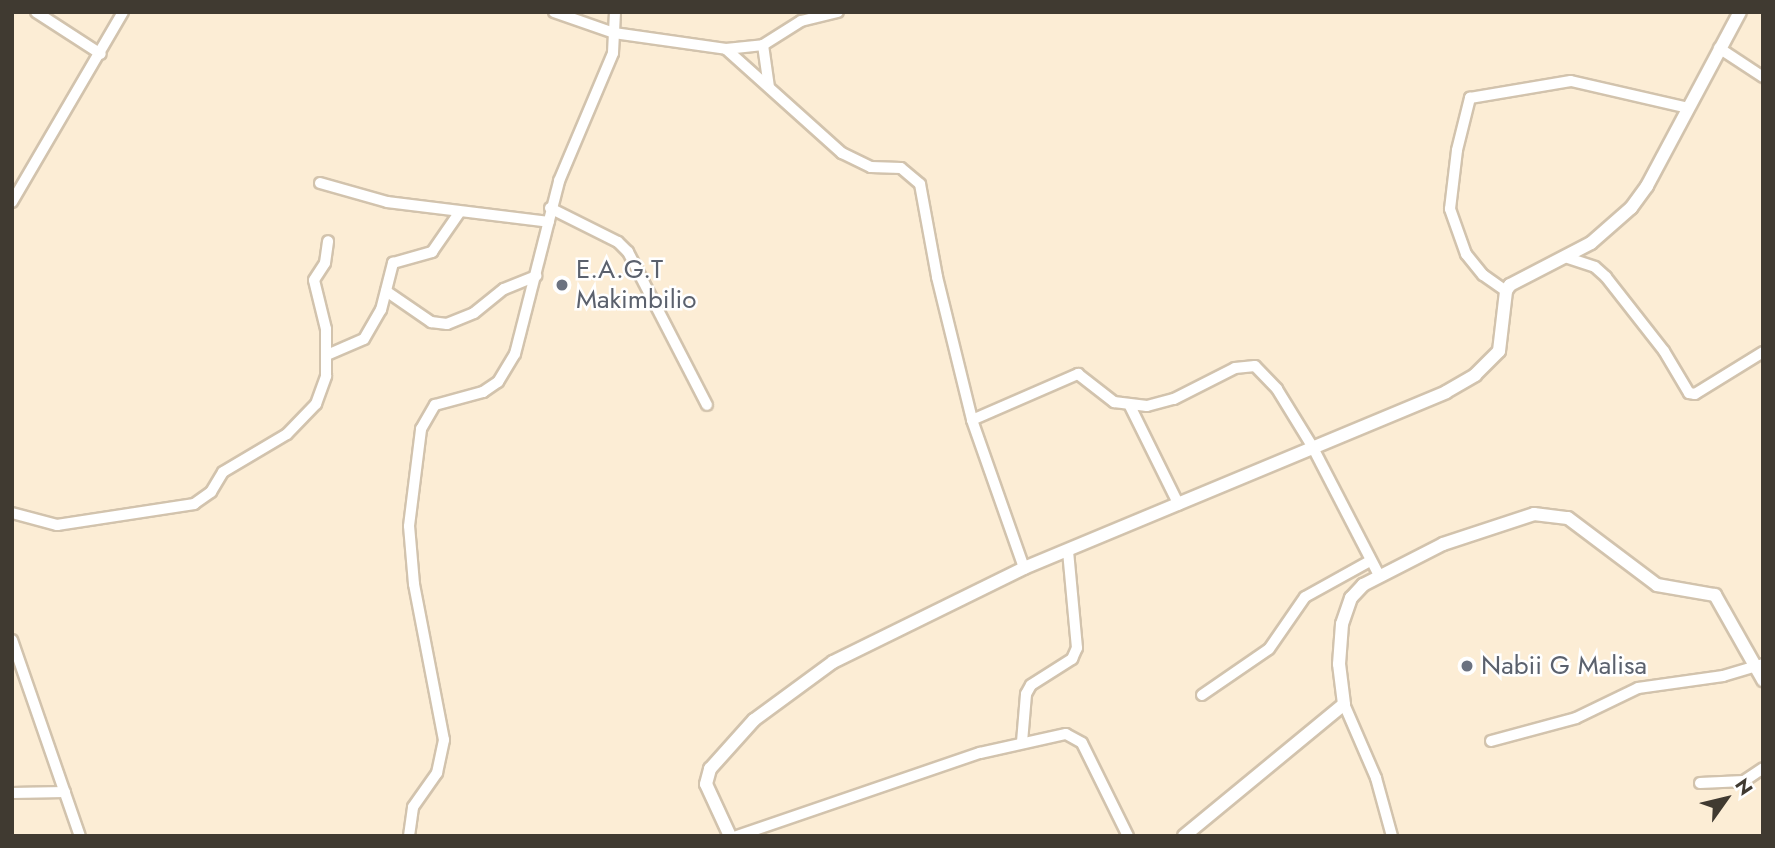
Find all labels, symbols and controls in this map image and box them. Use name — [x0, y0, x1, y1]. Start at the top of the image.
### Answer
place label: E.A.G.T Makimbilio — [576, 254, 697, 316]
marker: E.A.G.T Makimbilio — [554, 277, 570, 293]
place label: Nabii G Malisa — [1481, 650, 1647, 682]
marker: Nabii G Malisa — [1459, 658, 1475, 674]
north arrow — [1691, 764, 1761, 834]
text: N — [1728, 773, 1759, 801]

